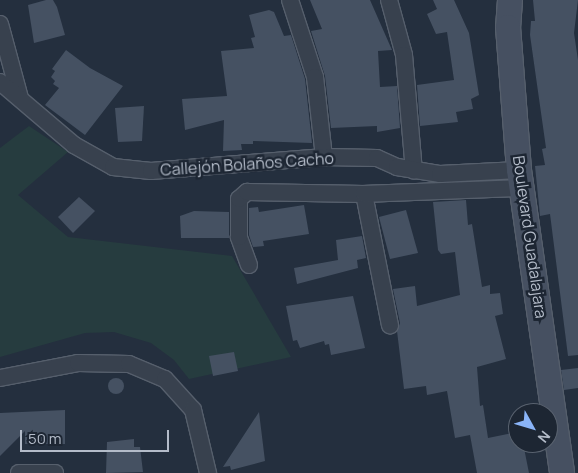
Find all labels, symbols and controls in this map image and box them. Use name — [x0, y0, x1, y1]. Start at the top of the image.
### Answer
street label: Callejón Bolaños Cacho — [160, 148, 334, 180]
street label: Boulevard Guadalajara — [509, 154, 551, 320]
north arrow — [508, 403, 558, 453]
scale bar — [22, 420, 171, 452]
text: N — [534, 427, 555, 447]
text: 50 m — [28, 428, 62, 449]

